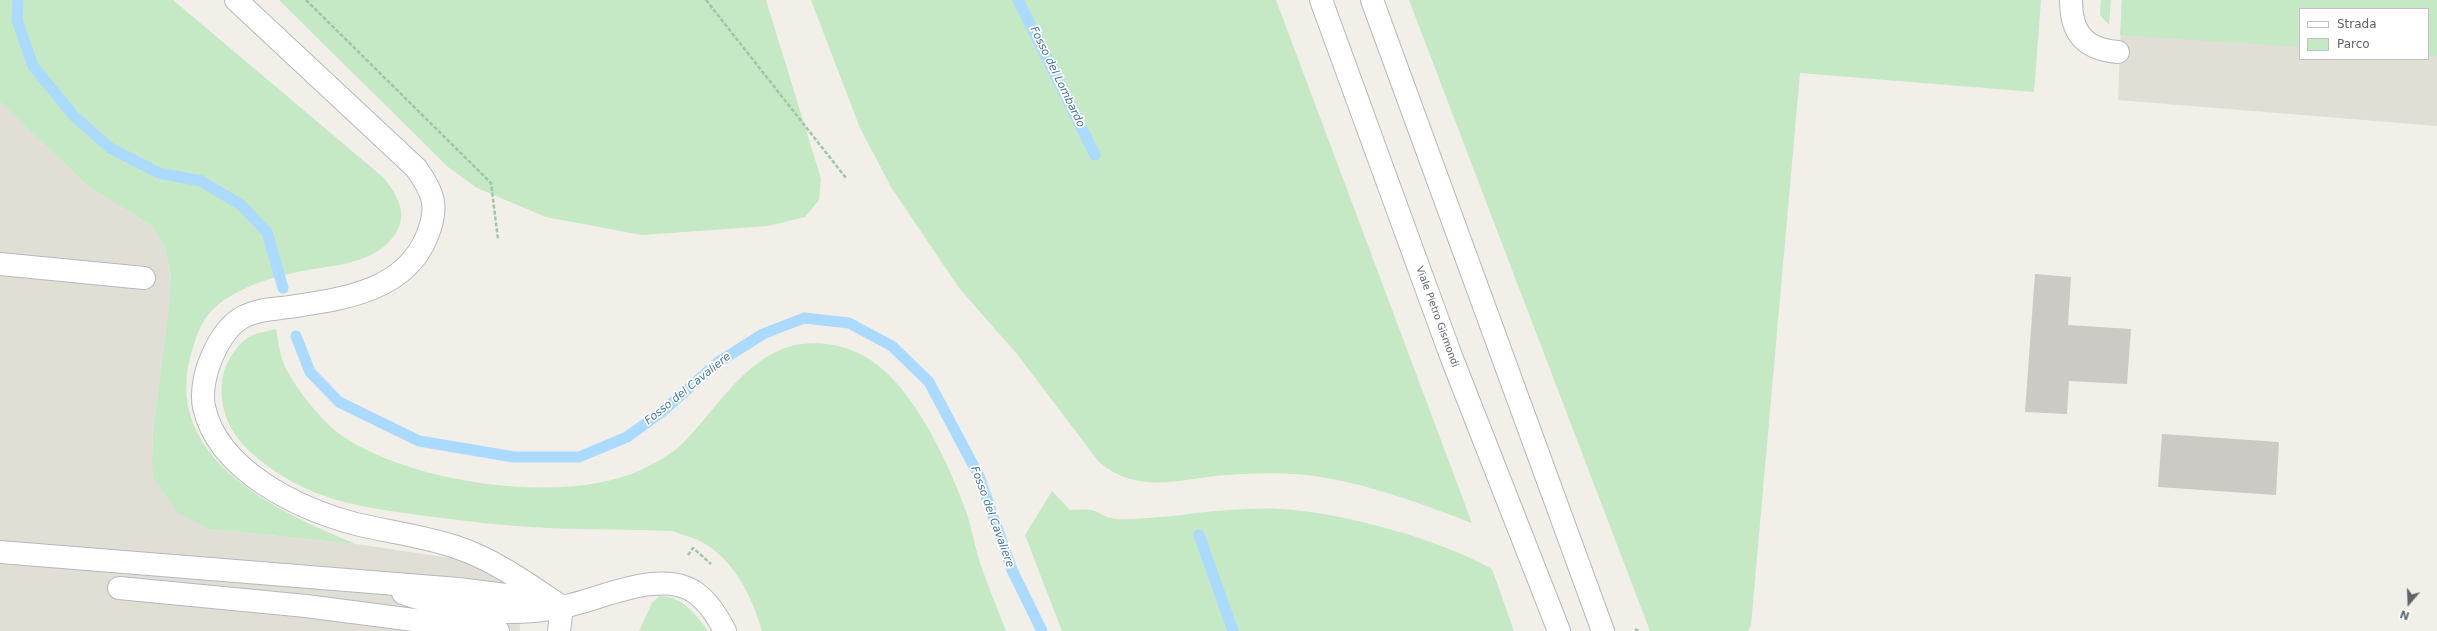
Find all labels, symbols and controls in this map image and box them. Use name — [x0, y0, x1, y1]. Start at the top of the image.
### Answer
legend — [2299, 8, 2429, 60]
text: Strada — [2337, 17, 2377, 31]
water label: Fosso del Lombardo — [1027, 24, 1087, 130]
text: Parco — [2337, 37, 2370, 51]
street label: Viale Pietro Gismondi — [1413, 265, 1461, 369]
water label: Fosso del Cavaliere — [642, 350, 734, 428]
water label: Fosso del Cavaliere — [968, 465, 1016, 569]
north arrow — [2389, 583, 2429, 623]
text: N — [2398, 607, 2411, 622]

